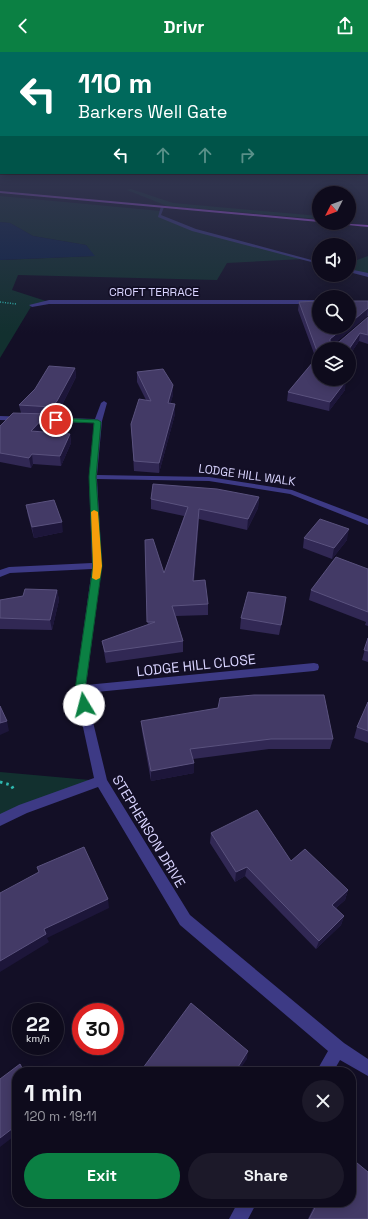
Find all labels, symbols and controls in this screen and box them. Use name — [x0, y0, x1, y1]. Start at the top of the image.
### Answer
icon: back — [12, 15, 34, 37]
text: Drivr — [164, 15, 204, 38]
icon: share — [334, 15, 356, 37]
text: 110 m — [78, 65, 152, 101]
icon: left — [12, 68, 64, 120]
text: Barkers Well Gate — [78, 100, 227, 123]
icon: left — [110, 144, 132, 166]
icon: ahead — [152, 144, 174, 166]
icon: ahead — [194, 144, 216, 166]
icon: right — [236, 144, 258, 166]
north arrow — [312, 186, 356, 230]
map controls — [312, 186, 356, 386]
button: sound — [312, 238, 356, 282]
street label: CROFT TERRACE — [109, 284, 199, 300]
button: search — [312, 290, 356, 334]
button: layers — [312, 342, 356, 386]
pin — [39, 403, 73, 437]
icon: arrive — [45, 409, 67, 431]
street label: LODGE HILL WALK — [197, 460, 297, 490]
street label: LODGE HILL CLOSE — [136, 650, 257, 680]
position arrow — [63, 684, 105, 726]
street label: STEPHENSON DRIVE — [108, 772, 190, 891]
speed limit sign: 30 — [72, 1003, 124, 1055]
text: 22 — [26, 1011, 50, 1037]
text: km/h — [26, 1032, 50, 1045]
text: 1 min — [24, 1077, 83, 1108]
button: close — [302, 1080, 344, 1122]
text: 120 m · 19:11 — [24, 1108, 97, 1125]
button: Exit — [24, 1153, 180, 1199]
button: Share — [188, 1153, 344, 1199]

